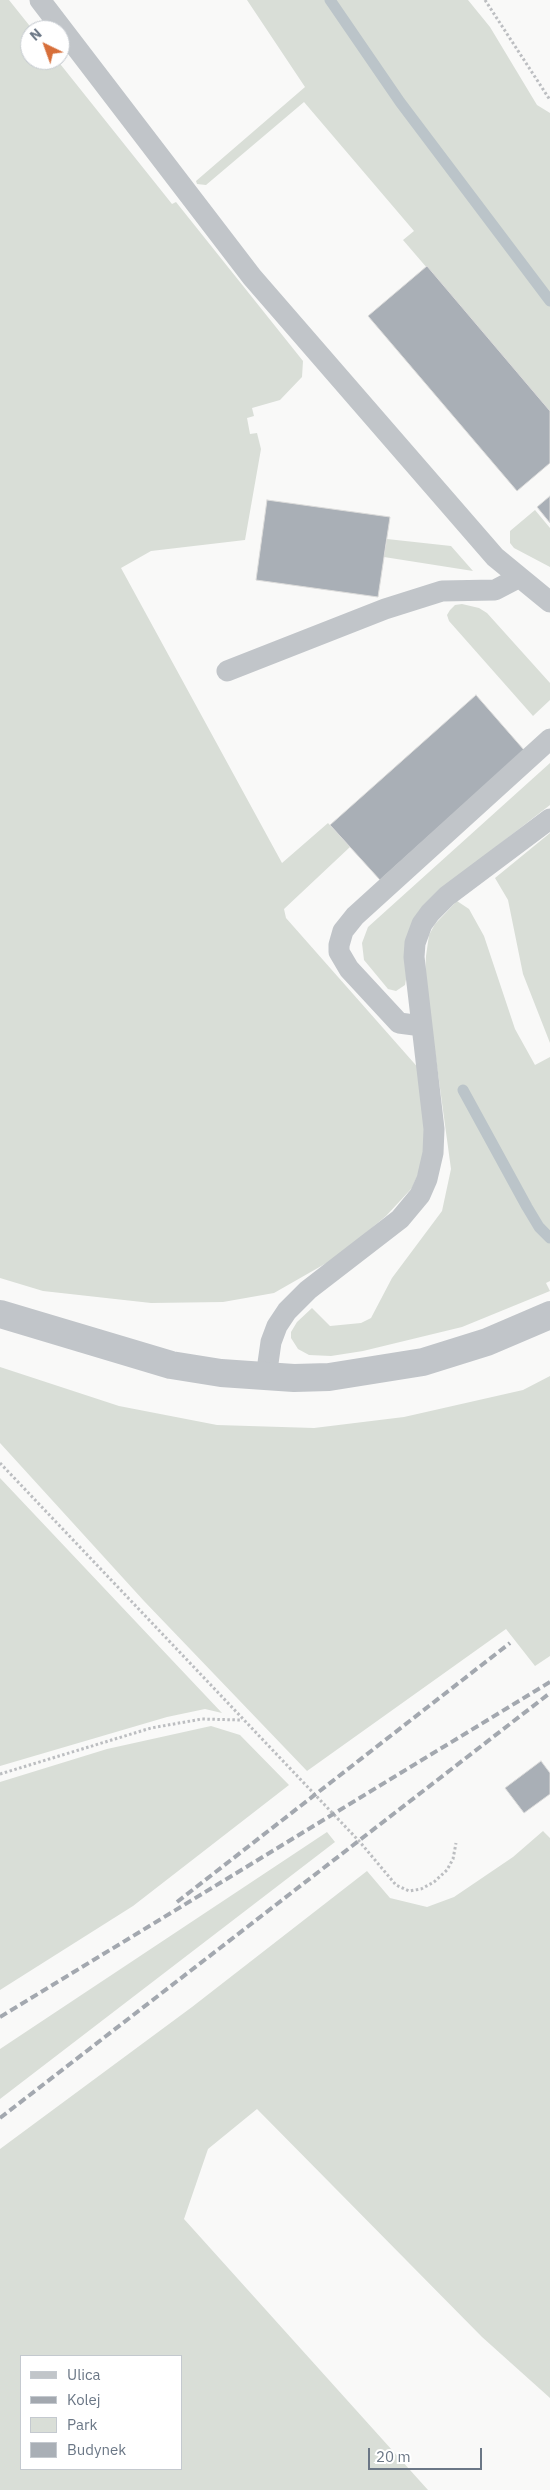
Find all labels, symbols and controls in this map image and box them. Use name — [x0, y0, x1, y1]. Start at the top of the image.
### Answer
north arrow — [20, 20, 70, 70]
text: N — [26, 25, 45, 45]
legend — [20, 2355, 182, 2470]
text: Ulica — [67, 2365, 101, 2384]
text: Kolej — [67, 2390, 101, 2409]
text: Park — [67, 2415, 97, 2434]
scale bar — [370, 2438, 484, 2470]
text: Budynek — [67, 2440, 126, 2459]
text: 20 m — [376, 2447, 411, 2466]

